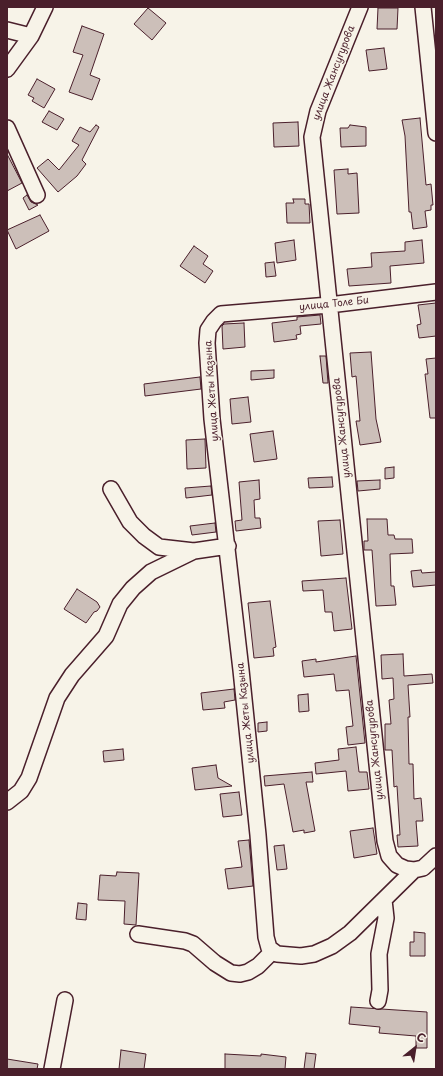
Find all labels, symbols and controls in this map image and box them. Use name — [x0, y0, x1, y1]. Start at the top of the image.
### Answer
street label: улица Жансугурова — [310, 24, 358, 122]
street label: улица Толе Би — [299, 294, 369, 314]
street label: улица Жеты Казына — [202, 340, 222, 442]
street label: улица Жансугурова — [331, 377, 353, 479]
street label: улица Жеты Казына — [235, 662, 257, 764]
street label: улица Жансугурова — [364, 699, 386, 801]
north arrow — [395, 1028, 435, 1068]
text: С — [413, 1028, 429, 1047]

